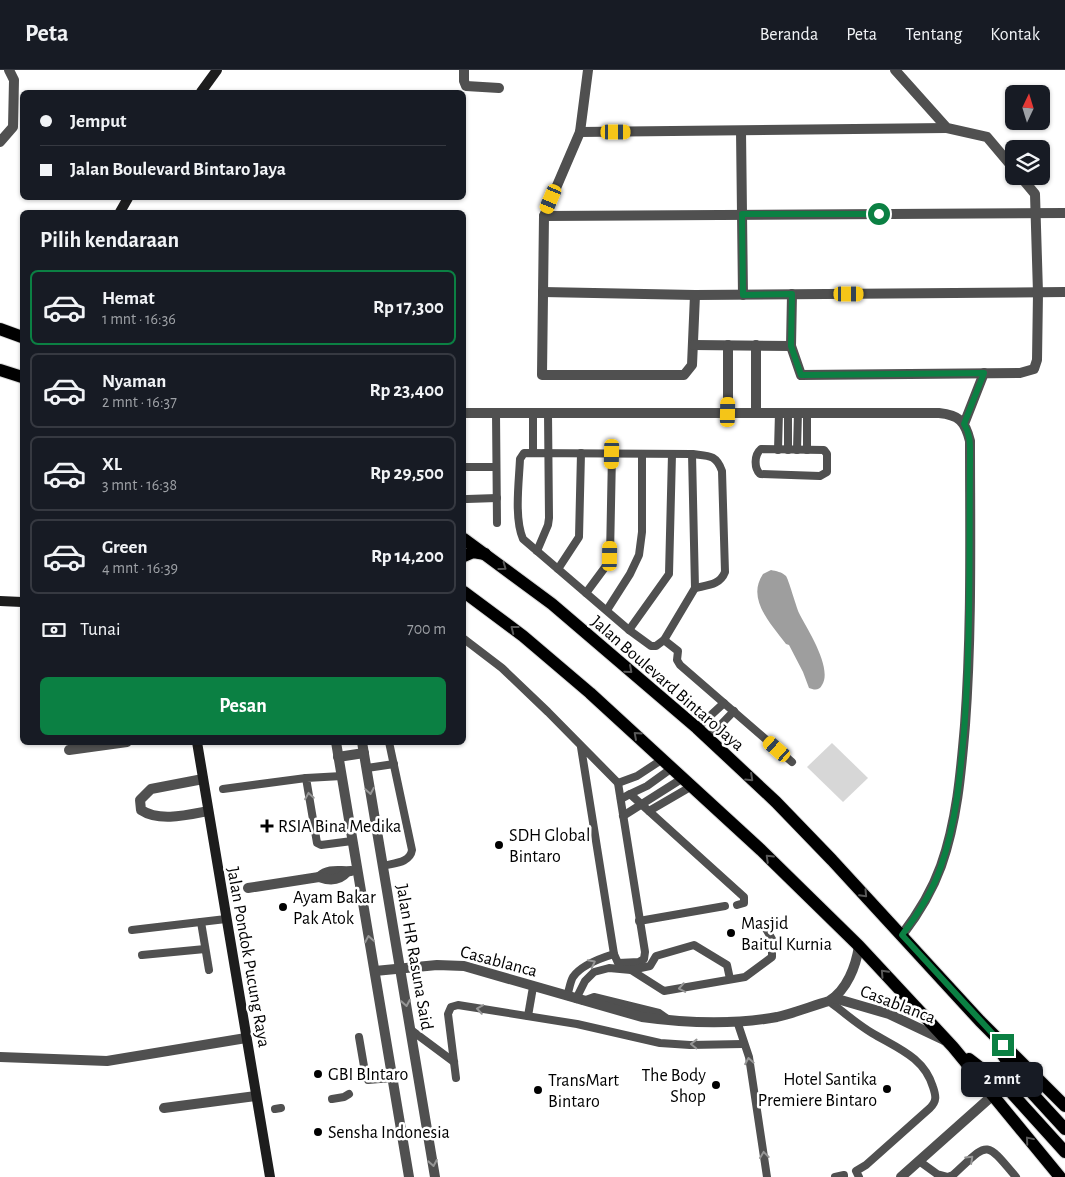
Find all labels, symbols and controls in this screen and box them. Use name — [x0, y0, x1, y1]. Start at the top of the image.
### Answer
text: Peta — [25, 22, 69, 46]
text: Beranda — [760, 26, 818, 44]
text: Peta — [846, 26, 877, 44]
text: Tentang — [905, 26, 962, 44]
text: Kontak — [990, 26, 1040, 44]
north arrow — [1005, 85, 1050, 130]
map controls — [1005, 85, 1050, 185]
text: Jemput — [70, 112, 126, 131]
car — [601, 125, 631, 140]
button: layers — [1005, 140, 1050, 185]
text: Jalan Boulevard Bintaro Jaya — [70, 160, 286, 179]
car — [538, 182, 563, 216]
route start — [868, 203, 890, 225]
text: Pilih kendaraan — [40, 229, 179, 251]
icon: car — [42, 285, 87, 330]
car — [834, 287, 864, 302]
text: Hemat — [102, 289, 155, 308]
text: Rp 17,300 — [373, 298, 444, 317]
text: 1 mnt · 16:36 — [102, 311, 176, 327]
icon: car — [42, 368, 87, 413]
text: Nyaman — [102, 372, 166, 391]
text: Rp 23,400 — [370, 381, 444, 400]
text: 2 mnt · 16:37 — [102, 394, 177, 410]
car — [720, 397, 735, 427]
car — [604, 439, 619, 469]
icon: car — [42, 451, 87, 496]
text: XL — [102, 455, 122, 474]
text: Rp 29,500 — [370, 464, 444, 483]
text: 3 mnt · 16:38 — [102, 477, 177, 493]
icon: car — [42, 534, 87, 579]
text: Green — [102, 538, 148, 557]
car — [602, 541, 617, 571]
text: Rp 14,200 — [371, 547, 444, 566]
text: 4 mnt · 16:39 — [102, 560, 178, 576]
one-way arrow — [497, 561, 507, 570]
street label: Jalan Boulevard Bintaro Jaya — [587, 613, 747, 755]
icon: cash — [40, 616, 68, 644]
text: Tunai — [80, 620, 121, 639]
text: 700 m — [407, 621, 446, 637]
one-way arrow — [511, 627, 520, 635]
one-way arrow — [623, 664, 632, 673]
button: Pesan — [40, 677, 446, 735]
one-way arrow — [634, 732, 643, 741]
car — [760, 733, 793, 765]
one-way arrow — [745, 772, 754, 781]
one-way arrow — [365, 786, 375, 795]
one-way arrow — [304, 792, 314, 800]
place label: RSIA Bina Medika — [278, 818, 401, 836]
marker: RSIA Bina Medika — [260, 819, 274, 833]
place label: SDH Global Bintaro — [509, 827, 590, 866]
marker: SDH Global Bintaro — [493, 839, 505, 851]
one-way arrow — [766, 855, 775, 864]
street label: Jalan Pondok Pucung Raya — [223, 866, 273, 1049]
street label: Jalan HR Rasuna Said — [392, 883, 436, 1032]
place label: Ayam Bakar Pak Atok — [293, 889, 376, 928]
one-way arrow — [858, 889, 867, 898]
marker: Ayam Bakar Pak Atok — [277, 901, 289, 913]
place label: Masjid Baitul Kurnia — [741, 915, 832, 954]
marker: Masjid Baitul Kurnia — [725, 927, 737, 939]
one-way arrow — [365, 935, 375, 943]
street label: Casablanca — [458, 943, 539, 981]
one-way arrow — [587, 959, 596, 969]
one-way arrow — [881, 969, 890, 978]
one-way arrow — [677, 982, 686, 992]
street label: Casablanca — [858, 982, 938, 1027]
one-way arrow — [401, 998, 411, 1007]
one-way arrow — [476, 1004, 484, 1014]
route end — [992, 1034, 1014, 1056]
one-way arrow — [690, 1039, 698, 1050]
one-way arrow — [744, 1056, 754, 1065]
callout: 2 mnt — [962, 1062, 1044, 1098]
place label: GBI BIntaro — [328, 1066, 409, 1084]
place label: The Body Shop — [641, 1067, 706, 1106]
marker: GBI BIntaro — [312, 1068, 324, 1080]
place label: Hotel Santika Premiere Bintaro — [758, 1071, 877, 1110]
text: 2 mnt — [984, 1071, 1020, 1087]
place label: TransMart Bintaro — [548, 1072, 619, 1111]
marker: The Body Shop — [710, 1079, 722, 1091]
marker: Hotel Santika Premiere Bintaro — [881, 1083, 893, 1095]
marker: TransMart Bintaro — [532, 1084, 544, 1096]
place label: Sensha Indonesia — [328, 1124, 450, 1142]
marker: Sensha Indonesia — [312, 1126, 324, 1138]
one-way arrow — [1026, 1137, 1034, 1146]
one-way arrow — [759, 1150, 770, 1158]
one-way arrow — [965, 1156, 974, 1165]
one-way arrow — [427, 1158, 437, 1167]

